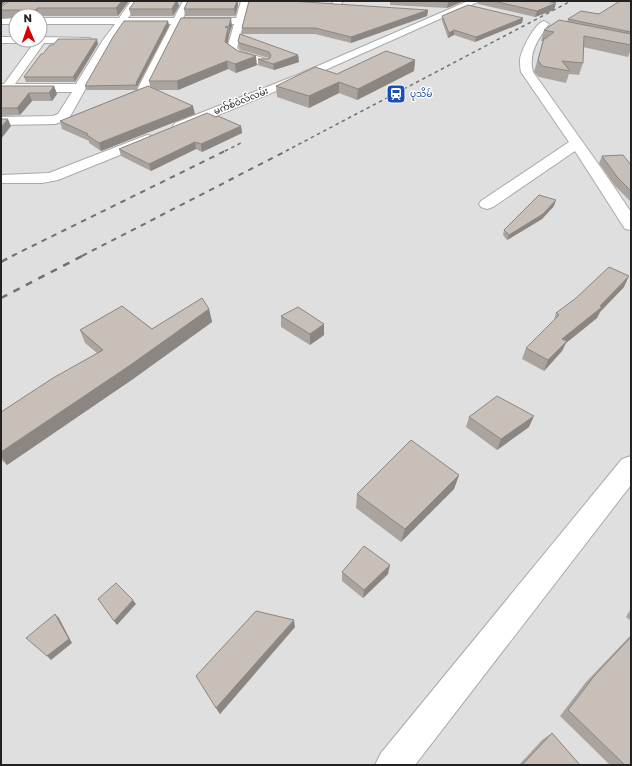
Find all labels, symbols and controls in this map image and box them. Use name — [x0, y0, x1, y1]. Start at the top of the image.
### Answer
north arrow — [8, 8, 48, 48]
text: N — [23, 10, 32, 26]
station icon: ပုသိမ် — [385, 83, 407, 105]
street label: မက်စ်ဝဲလ်လမ်း — [212, 85, 270, 117]
place label: ပုသိမ် — [410, 87, 432, 101]

